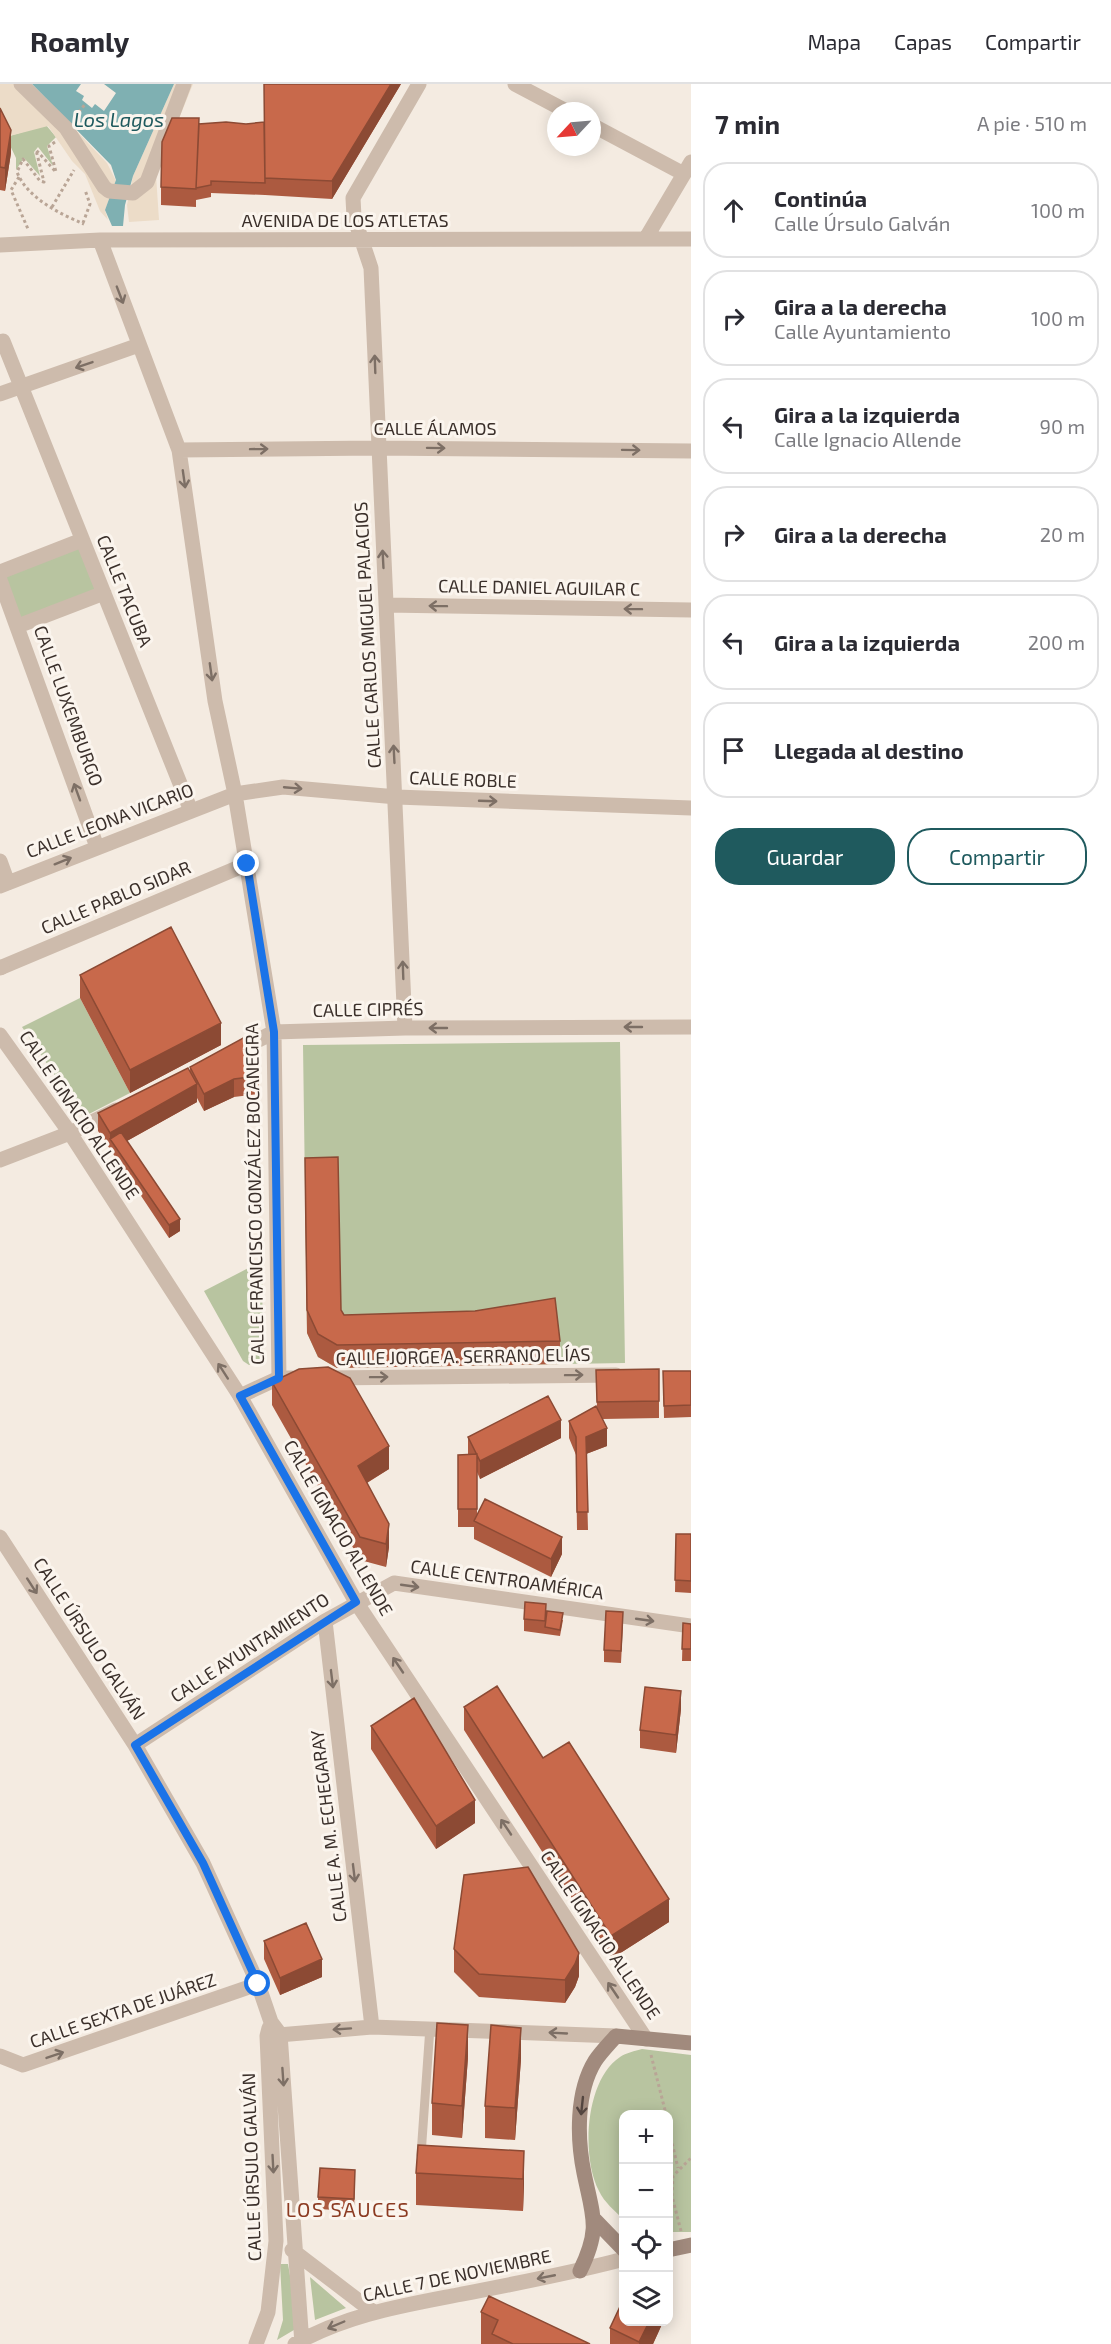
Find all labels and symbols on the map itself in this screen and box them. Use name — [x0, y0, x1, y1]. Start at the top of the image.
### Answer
north arrow — [547, 102, 601, 156]
water label: Los Lagos — [74, 107, 164, 131]
street label: AVENIDA DE LOS ATLETAS — [241, 209, 449, 231]
one-way arrow — [116, 285, 127, 304]
one-way arrow — [369, 355, 380, 375]
one-way arrow — [75, 360, 94, 371]
street label: CALLE ÁLAMOS — [373, 417, 497, 439]
one-way arrow — [425, 442, 445, 454]
one-way arrow — [248, 443, 268, 455]
one-way arrow — [620, 444, 640, 456]
one-way arrow — [178, 468, 189, 488]
street label: CALLE CARLOS MIGUEL PALACIOS — [349, 501, 385, 769]
street label: CALLE TACUBA — [92, 531, 158, 651]
one-way arrow — [378, 550, 389, 570]
street label: CALLE DANIEL AGUILAR C — [438, 574, 640, 600]
one-way arrow — [428, 600, 448, 612]
one-way arrow — [623, 603, 643, 615]
street label: CALLE LUXEMBURGO — [30, 622, 108, 789]
one-way arrow — [205, 661, 216, 681]
one-way arrow — [389, 744, 400, 764]
street label: CALLE ROBLE — [409, 766, 517, 792]
street label: CALLE LEONA VICARIO — [23, 778, 196, 862]
one-way arrow — [71, 783, 82, 802]
one-way arrow — [283, 783, 303, 794]
one-way arrow — [477, 795, 497, 806]
route end — [233, 850, 259, 876]
one-way arrow — [53, 855, 71, 866]
street label: CALLE PABLO SIDAR — [37, 856, 194, 939]
one-way arrow — [397, 960, 408, 980]
street label: CALLE CIPRÉS — [312, 997, 424, 1021]
one-way arrow — [623, 1021, 643, 1033]
street label: CALLE FRANCISCO GONZÁLEZ BOCANEGRA — [240, 1022, 268, 1365]
one-way arrow — [428, 1022, 448, 1034]
street label: CALLE IGNACIO ALLENDE — [15, 1026, 145, 1203]
street label: CALLE JORGE A. SERRANO ELÍAS — [335, 1343, 591, 1369]
one-way arrow — [217, 1363, 229, 1380]
one-way arrow — [564, 1369, 584, 1381]
one-way arrow — [369, 1371, 389, 1383]
street label: CALLE IGNACIO ALLENDE — [280, 1436, 398, 1619]
street label: CALLE ÚRSULO GALVÁN — [29, 1553, 150, 1724]
street label: CALLE CENTROAMÉRICA — [409, 1555, 606, 1604]
one-way arrow — [26, 1577, 38, 1594]
one-way arrow — [400, 1580, 419, 1591]
street label: CALLE AYUNTAMIENTO — [166, 1588, 333, 1707]
one-way arrow — [634, 1614, 654, 1625]
one-way arrow — [392, 1657, 404, 1674]
one-way arrow — [327, 1669, 338, 1689]
street label: CALLE A. M. ECHEGARAY — [305, 1728, 351, 1923]
one-way arrow — [499, 1819, 512, 1836]
street label: CALLE IGNACIO ALLENDE — [536, 1846, 666, 2023]
one-way arrow — [349, 1862, 360, 1882]
street label: CALLE SEXTA DE JUÁREZ — [27, 1968, 219, 2052]
route start — [244, 1970, 270, 1996]
one-way arrow — [607, 1982, 619, 1999]
one-way arrow — [332, 2023, 352, 2034]
one-way arrow — [548, 2028, 568, 2039]
one-way arrow — [45, 2048, 64, 2059]
one-way arrow — [278, 2066, 289, 2086]
street label: CALLE ÚRSULO GALVÁN — [237, 2072, 265, 2262]
one-way arrow — [576, 2095, 587, 2115]
one-way arrow — [267, 2153, 278, 2173]
district label: LOS SAUCES — [286, 2197, 410, 2221]
street label: CALLE 7 DE NOVIEMBRE — [361, 2244, 553, 2306]
one-way arrow — [537, 2272, 556, 2283]
one-way arrow — [327, 2320, 345, 2331]

